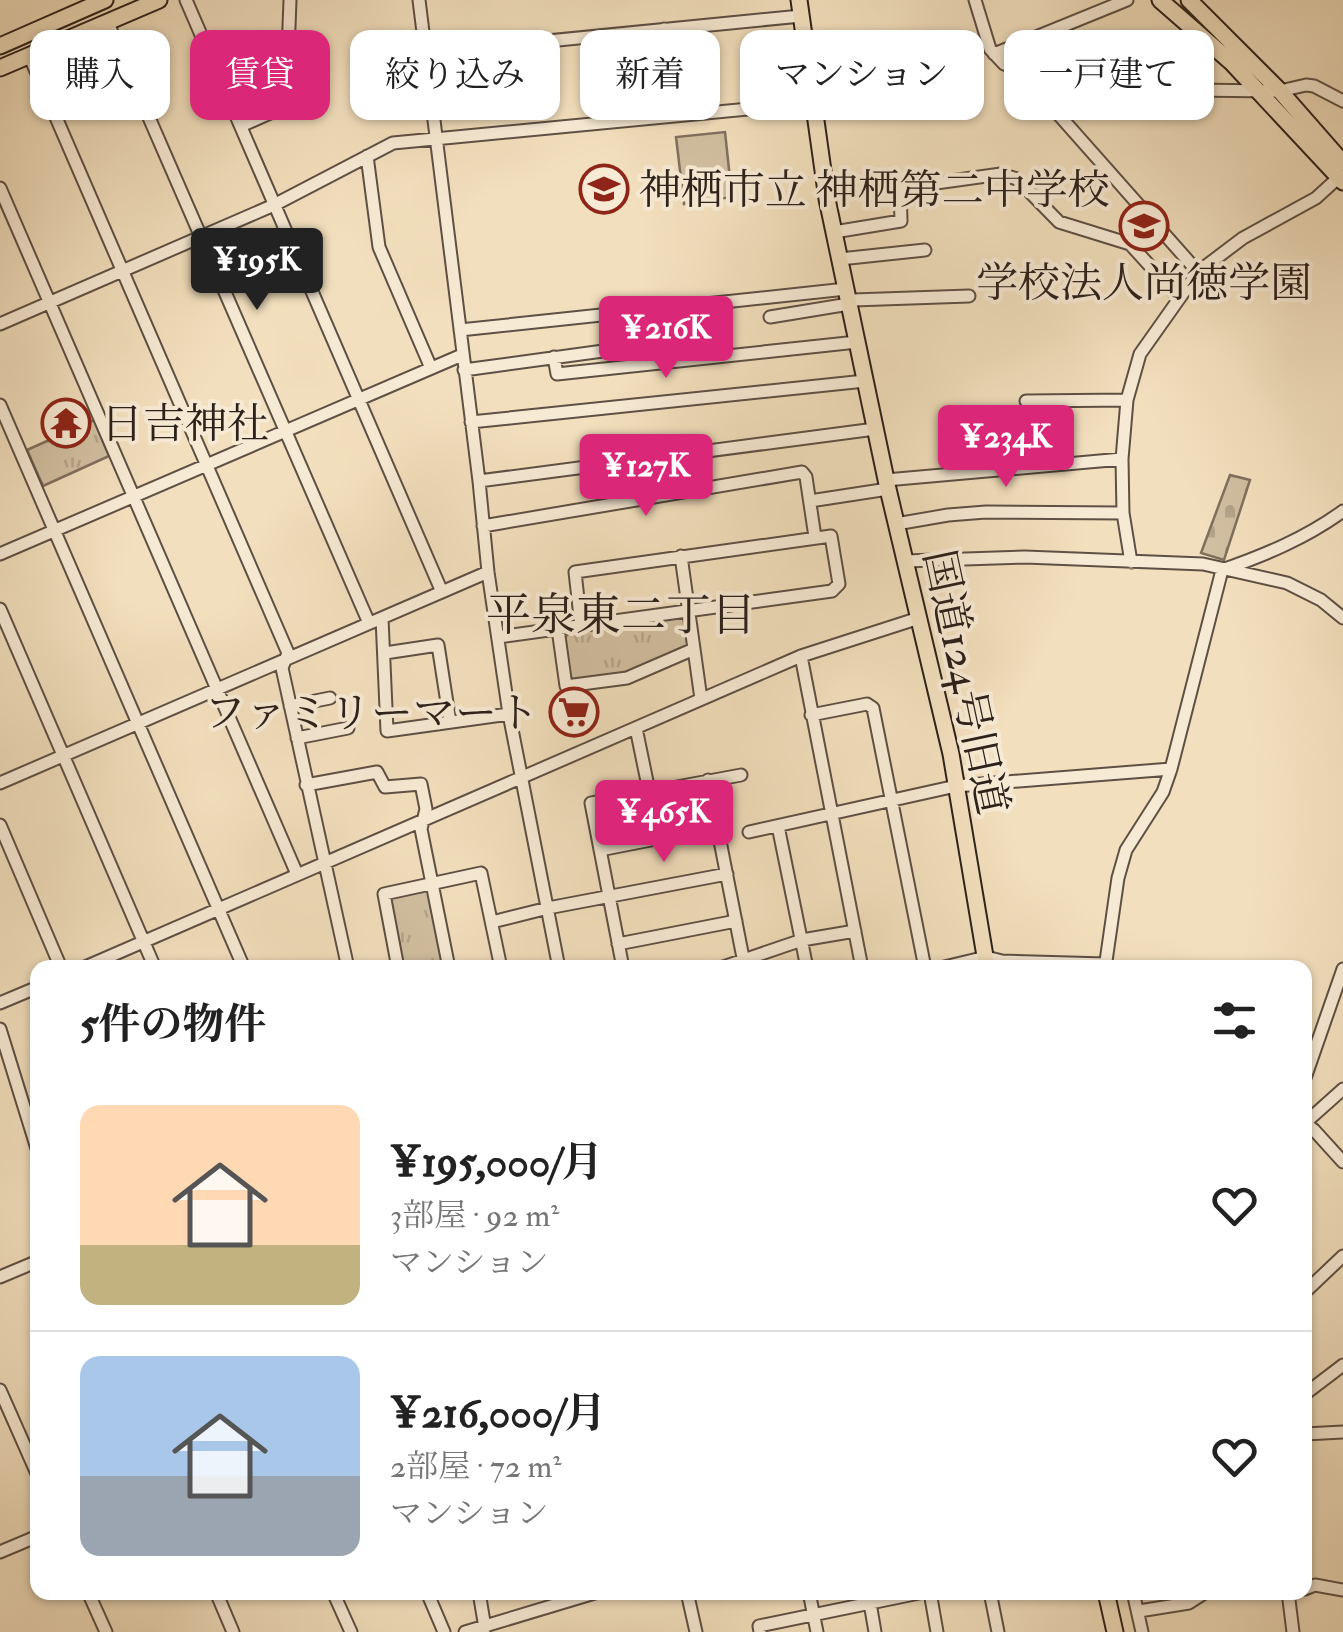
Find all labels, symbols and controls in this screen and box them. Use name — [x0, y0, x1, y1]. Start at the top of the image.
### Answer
chip: 購入 — [30, 30, 170, 120]
chip: 賃貸 — [190, 30, 330, 120]
chip: 絞り込み — [350, 30, 560, 120]
chip: 新着 — [580, 30, 720, 120]
chip: マンション — [740, 30, 984, 120]
chip: 一戸建て — [1004, 30, 1214, 120]
school or university icon: 神栖市立 神栖第二中学校 — [578, 163, 630, 215]
place label: 神栖市立 神栖第二中学校 — [639, 165, 1110, 217]
school or university icon: 学校法人尚徳学園 — [1118, 200, 1170, 252]
pin: ¥195K — [187, 228, 327, 313]
text: ¥195K — [213, 240, 301, 280]
place label: 学校法人尚徳学園 — [976, 258, 1312, 310]
pin: ¥216K — [596, 296, 736, 381]
text: ¥216K — [621, 308, 711, 348]
temple icon: 日吉神社 — [40, 397, 92, 449]
place label: 日吉神社 — [101, 399, 269, 451]
pin: ¥234K — [936, 405, 1076, 490]
text: ¥234K — [960, 417, 1052, 457]
pin: ¥127K — [576, 434, 716, 519]
text: ¥127K — [602, 446, 690, 486]
street label: 国道124号旧道 — [912, 545, 1018, 819]
district label: 平泉東二丁目 — [486, 588, 756, 644]
supermarket icon: ファミリーマート — [548, 686, 600, 738]
place label: ファミリーマート — [204, 688, 539, 740]
pin: ¥465K — [594, 780, 734, 865]
text: ¥465K — [617, 792, 711, 832]
icon: filters — [1207, 993, 1262, 1048]
text: 5件の物件 — [80, 999, 266, 1051]
text: ¥195,000/月 — [390, 1137, 603, 1189]
icon: home — [160, 1145, 280, 1265]
icon: heart — [1207, 1178, 1262, 1233]
text: 3部屋 · 92 m² — [390, 1196, 559, 1236]
text: マンション — [390, 1243, 549, 1283]
text: ¥216,000/月 — [390, 1388, 606, 1440]
icon: home — [160, 1396, 280, 1516]
icon: heart — [1207, 1429, 1262, 1484]
text: 2部屋 · 72 m² — [390, 1447, 561, 1487]
text: マンション — [390, 1494, 549, 1534]

